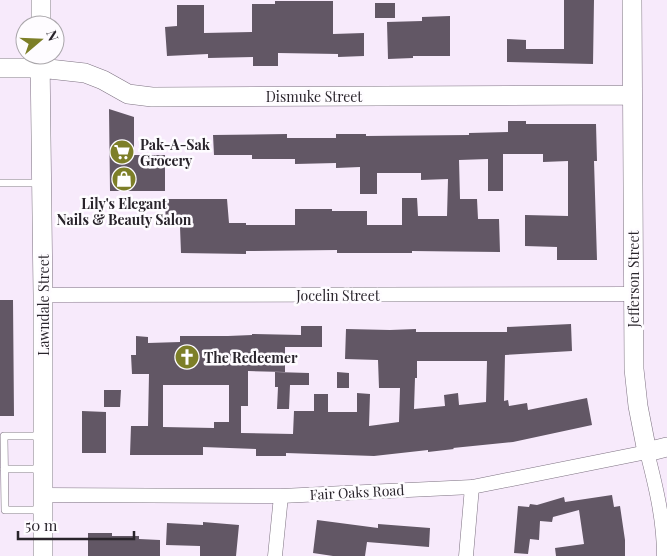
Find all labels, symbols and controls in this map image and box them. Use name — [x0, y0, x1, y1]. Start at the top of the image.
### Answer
north arrow — [15, 15, 65, 65]
text: N — [42, 28, 63, 43]
street label: Dismuke Street — [266, 87, 363, 106]
place label: Pak-A-Sak Grocery — [140, 135, 211, 170]
supermarket icon: Pak-A-Sak Grocery — [109, 139, 135, 165]
shop icon: Lily's Elegant Nails & Beauty Salon — [111, 166, 137, 192]
place label: Lily's Elegant Nails & Beauty Salon — [57, 194, 192, 229]
street label: Jefferson Street — [624, 229, 643, 328]
street label: Lawndale Street — [34, 253, 53, 356]
street label: Jocelin Street — [295, 286, 381, 305]
church icon: The Redeemer — [174, 344, 200, 370]
place label: The Redeemer — [204, 348, 298, 367]
street label: Fair Oaks Road — [309, 480, 405, 504]
scale bar — [18, 508, 134, 540]
text: 50 m — [25, 515, 58, 535]

